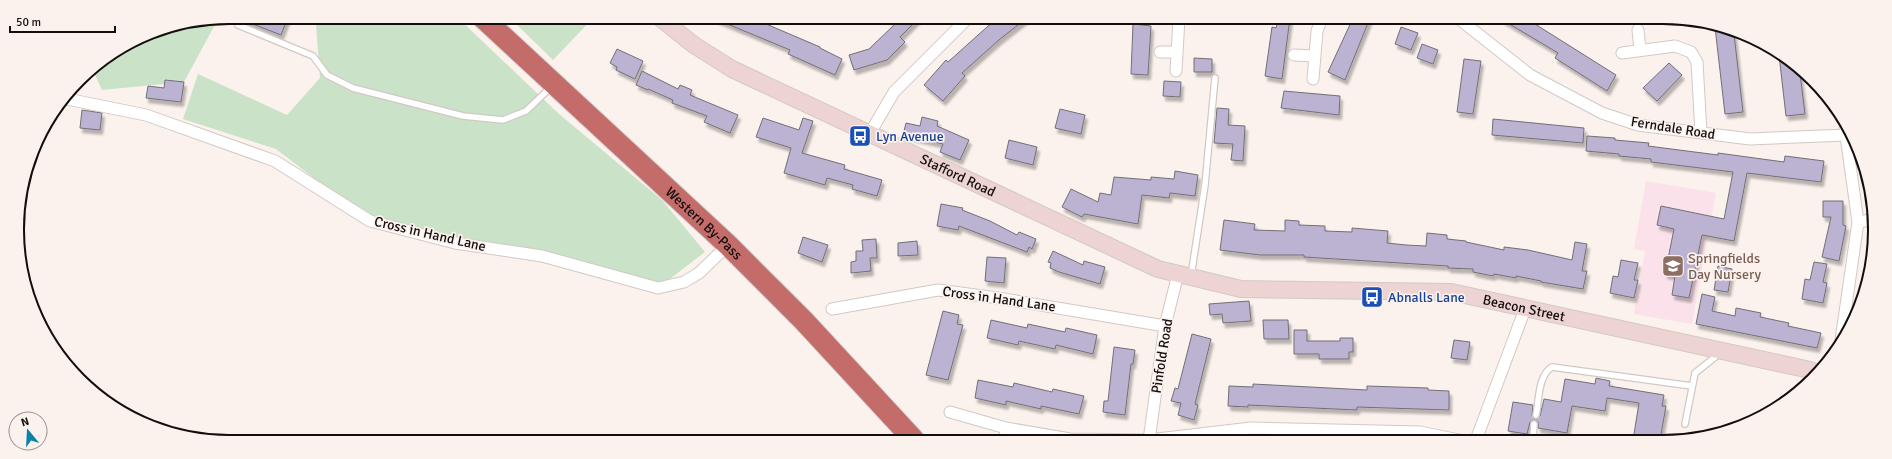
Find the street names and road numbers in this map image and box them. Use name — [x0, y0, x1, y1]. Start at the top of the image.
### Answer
street label: Ferndale Road — [1630, 113, 1716, 143]
street label: Stafford Road — [917, 150, 998, 200]
street label: Western By-Pass — [662, 183, 746, 263]
street label: Cross in Hand Lane — [373, 213, 487, 255]
street label: Cross in Hand Lane — [941, 283, 1057, 315]
street label: Beacon Street — [1481, 291, 1567, 325]
street label: Pinfold Road — [1148, 317, 1176, 395]

